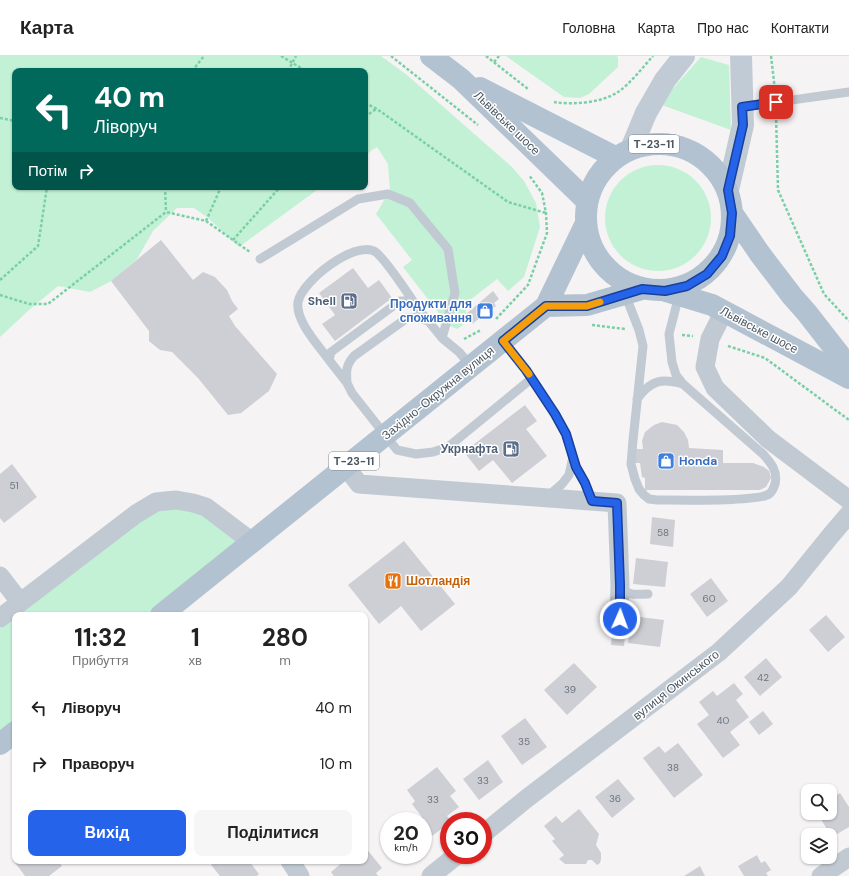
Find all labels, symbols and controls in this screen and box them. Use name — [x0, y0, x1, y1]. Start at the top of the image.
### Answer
text: Карта — [20, 15, 74, 40]
text: Головна — [562, 19, 615, 37]
text: Карта — [637, 19, 675, 37]
text: Про нас — [697, 19, 749, 37]
text: Контакти — [771, 19, 829, 37]
text: 40 m — [94, 79, 165, 116]
icon: left — [28, 84, 80, 136]
pin — [759, 85, 793, 119]
street label: Львівське шосе — [471, 87, 544, 159]
icon: arrive — [765, 91, 787, 113]
text: Ліворуч — [94, 115, 157, 139]
road number: Т-23-11 — [629, 135, 679, 153]
icon: right — [75, 160, 97, 182]
text: Потім — [28, 161, 67, 181]
fuel station icon: Shell — [339, 291, 359, 311]
place label: Shell — [308, 293, 336, 309]
place label: Продукти для споживання — [390, 296, 472, 326]
shop icon: Продукти для споживання — [475, 301, 495, 321]
street label: Львівське шосе — [717, 303, 801, 357]
street label: Західно-Окружна вулиця — [379, 343, 497, 443]
fuel station icon: Укрнафта — [501, 439, 521, 459]
place label: Укрнафта — [441, 441, 498, 457]
shop icon: Honda — [656, 451, 676, 471]
road number: Т-23-11 — [329, 452, 379, 470]
place label: Honda — [679, 453, 717, 469]
house number: 51 — [9, 479, 19, 492]
house number: 58 — [657, 526, 669, 539]
restaurant icon: Шотландія — [383, 571, 403, 591]
place label: Шотландія — [406, 573, 470, 589]
house number: 60 — [702, 592, 716, 605]
position arrow — [599, 598, 641, 640]
text: 11:32 — [74, 622, 126, 653]
text: 1 — [191, 622, 200, 653]
text: 280 — [262, 622, 308, 653]
street label: вулиця Окинського — [630, 646, 723, 724]
text: Прибуття — [72, 652, 129, 669]
text: хв — [189, 652, 202, 669]
text: m — [279, 652, 291, 669]
house number: 42 — [757, 671, 769, 684]
house number: 39 — [564, 683, 576, 696]
icon: left — [28, 697, 50, 719]
text: Ліворуч — [62, 698, 121, 718]
text: 40 m — [315, 698, 352, 718]
house number: 40 — [717, 714, 730, 727]
house number: 35 — [518, 735, 530, 748]
icon: right — [28, 753, 50, 775]
text: Праворуч — [62, 754, 135, 774]
text: 10 m — [320, 754, 352, 774]
house number: 38 — [667, 761, 679, 774]
house number: 33 — [477, 774, 489, 787]
map controls — [801, 784, 837, 864]
button: search — [801, 784, 837, 820]
house number: 36 — [609, 792, 621, 805]
house number: 33 — [427, 793, 439, 806]
button: Вихід — [28, 810, 186, 856]
button: Поділитися — [194, 810, 352, 856]
speed limit sign: 30 — [440, 812, 492, 864]
text: 20 — [393, 820, 419, 846]
button: layers — [801, 828, 837, 864]
text: km/h — [394, 841, 418, 854]

